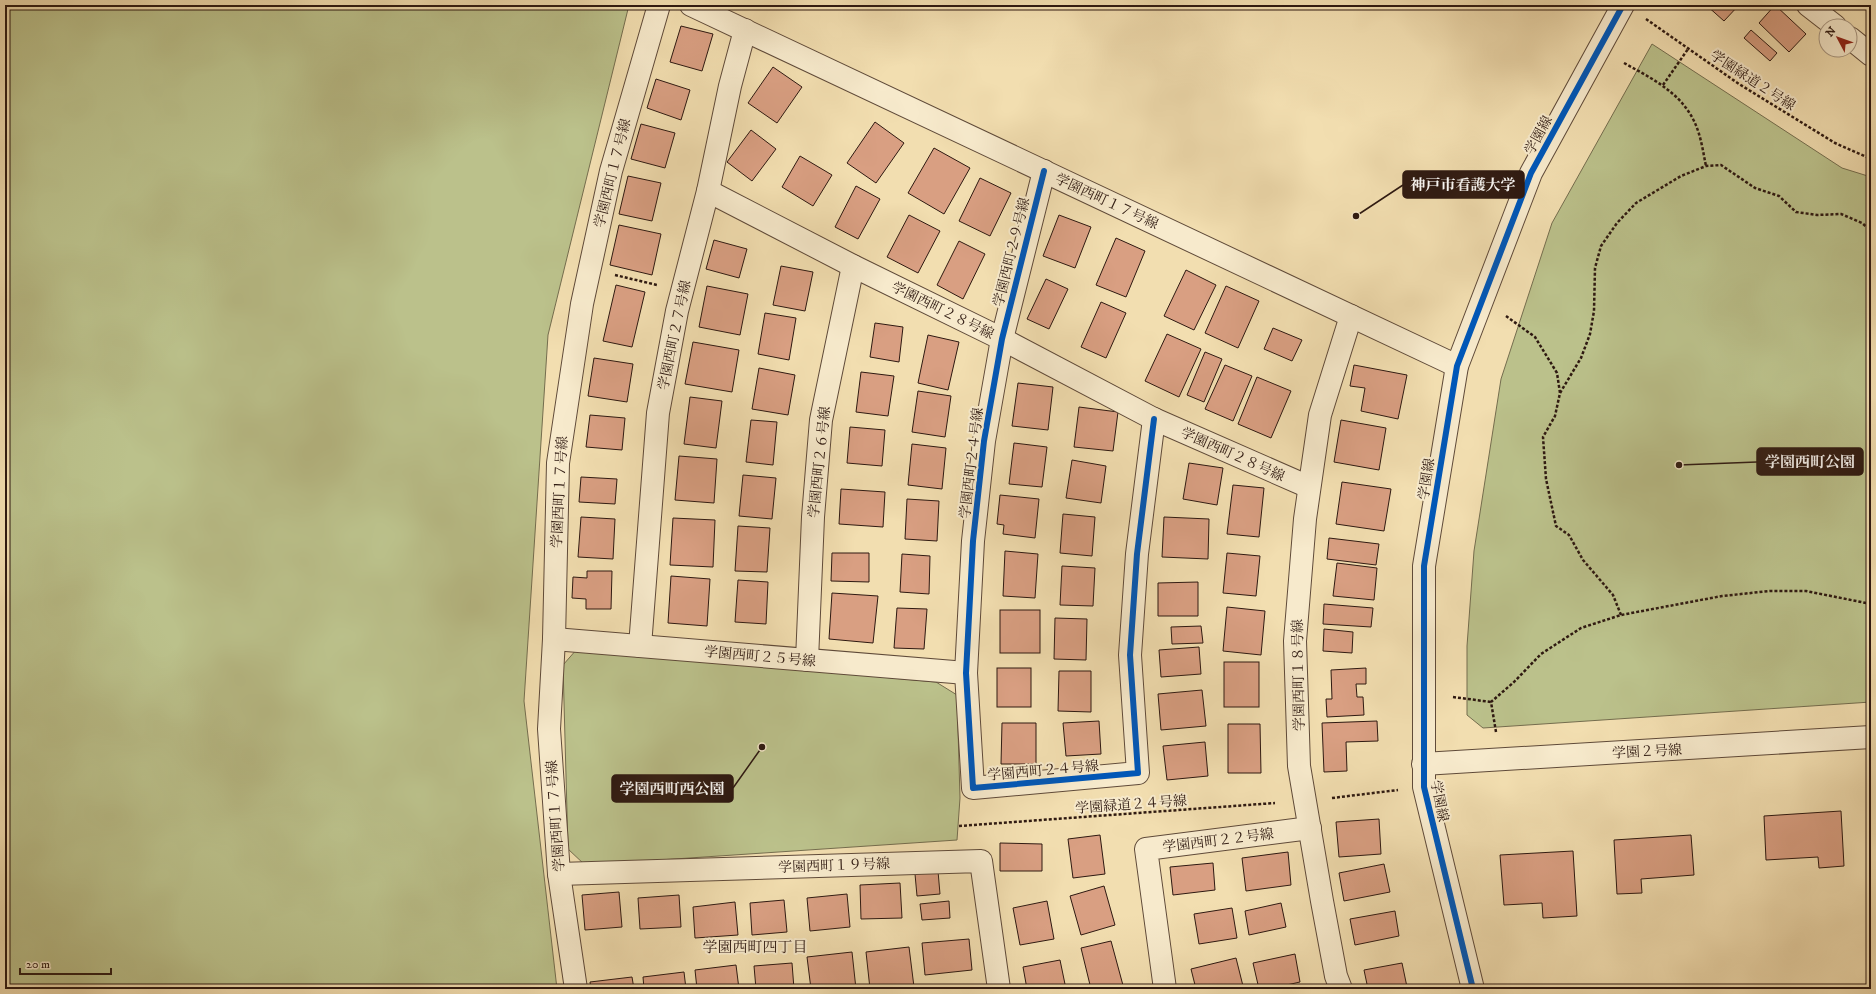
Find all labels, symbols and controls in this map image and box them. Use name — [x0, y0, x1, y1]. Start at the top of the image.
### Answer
north arrow — [1818, 18, 1858, 58]
text: N — [1823, 24, 1839, 40]
street label: 学園緑道２号線 — [1706, 47, 1798, 115]
street label: 学園線 — [1521, 113, 1557, 158]
street label: 学園西町１７号線 — [591, 117, 635, 230]
street label: 学園西町１７号線 — [1052, 170, 1161, 234]
callout: 神戸市看護大学 — [1403, 171, 1524, 198]
text: 神戸市看護大学 — [1410, 176, 1516, 195]
street label: 学園西町２９号線 — [990, 196, 1034, 309]
street label: 学園西町２８号線 — [888, 278, 997, 344]
street label: 学園西町２７号線 — [655, 279, 695, 392]
street label: 学園西町２６号線 — [805, 405, 835, 519]
street label: 学園西町２４号線 — [956, 406, 988, 520]
street label: 学園西町２８号線 — [1178, 424, 1287, 486]
street label: 学園西町１７号線 — [548, 436, 572, 548]
callout: 学園西町公園 — [1757, 448, 1863, 475]
text: 学園西町公園 — [1765, 453, 1855, 472]
street label: 学園線 — [1415, 457, 1439, 501]
street label: 学園西町１８号線 — [1289, 619, 1309, 731]
street label: 学園西町２５号線 — [703, 643, 816, 671]
street label: 学園２号線 — [1612, 741, 1682, 763]
street label: 学園西町２４号線 — [987, 757, 1100, 785]
street label: 学園西町１７号線 — [543, 759, 569, 872]
callout: 学園西町西公園 — [612, 775, 733, 802]
street label: 学園線 — [1426, 779, 1452, 824]
text: 学園西町西公園 — [619, 780, 725, 799]
street label: 学園緑道２４号線 — [1075, 792, 1188, 818]
street label: 学園西町２２号線 — [1161, 825, 1275, 857]
street label: 学園西町１９号線 — [778, 855, 890, 877]
district label: 学園西町四丁目 — [702, 938, 808, 957]
scale bar — [20, 950, 111, 976]
text: 20 m — [26, 957, 50, 972]

